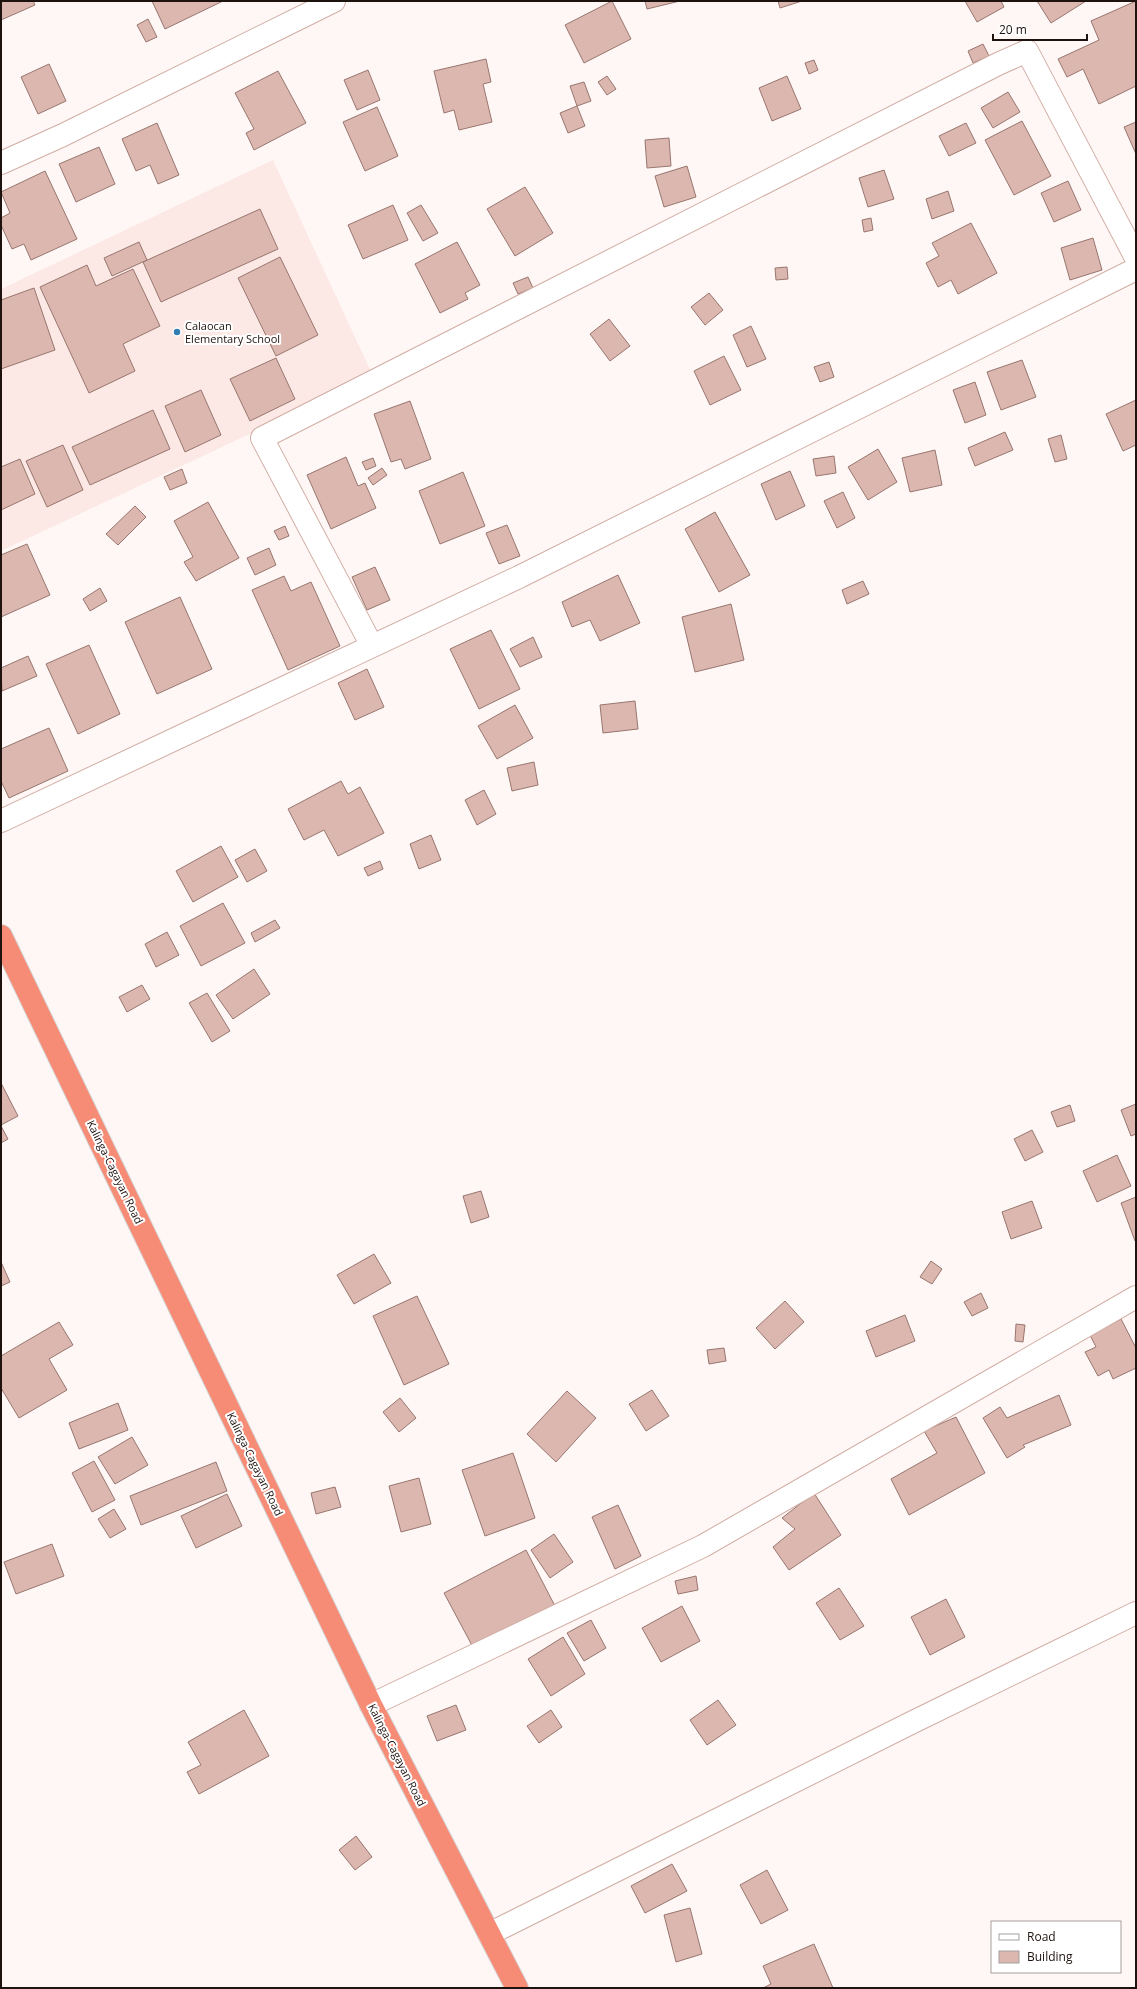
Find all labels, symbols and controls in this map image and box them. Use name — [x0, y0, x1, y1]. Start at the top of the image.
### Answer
scale bar — [993, 16, 1087, 42]
text: 20 m — [999, 21, 1027, 38]
place label: Calaocan Elementary School — [185, 318, 280, 346]
marker: Calaocan Elementary School — [172, 327, 182, 337]
street label: Kalinga-Cagayan Road — [84, 1118, 147, 1226]
street label: Kalinga-Cagayan Road — [224, 1410, 287, 1518]
street label: Kalinga-Cagayan Road — [365, 1701, 430, 1809]
legend — [991, 1921, 1121, 1973]
text: Road — [1027, 1928, 1056, 1945]
text: Building — [1027, 1948, 1073, 1965]

